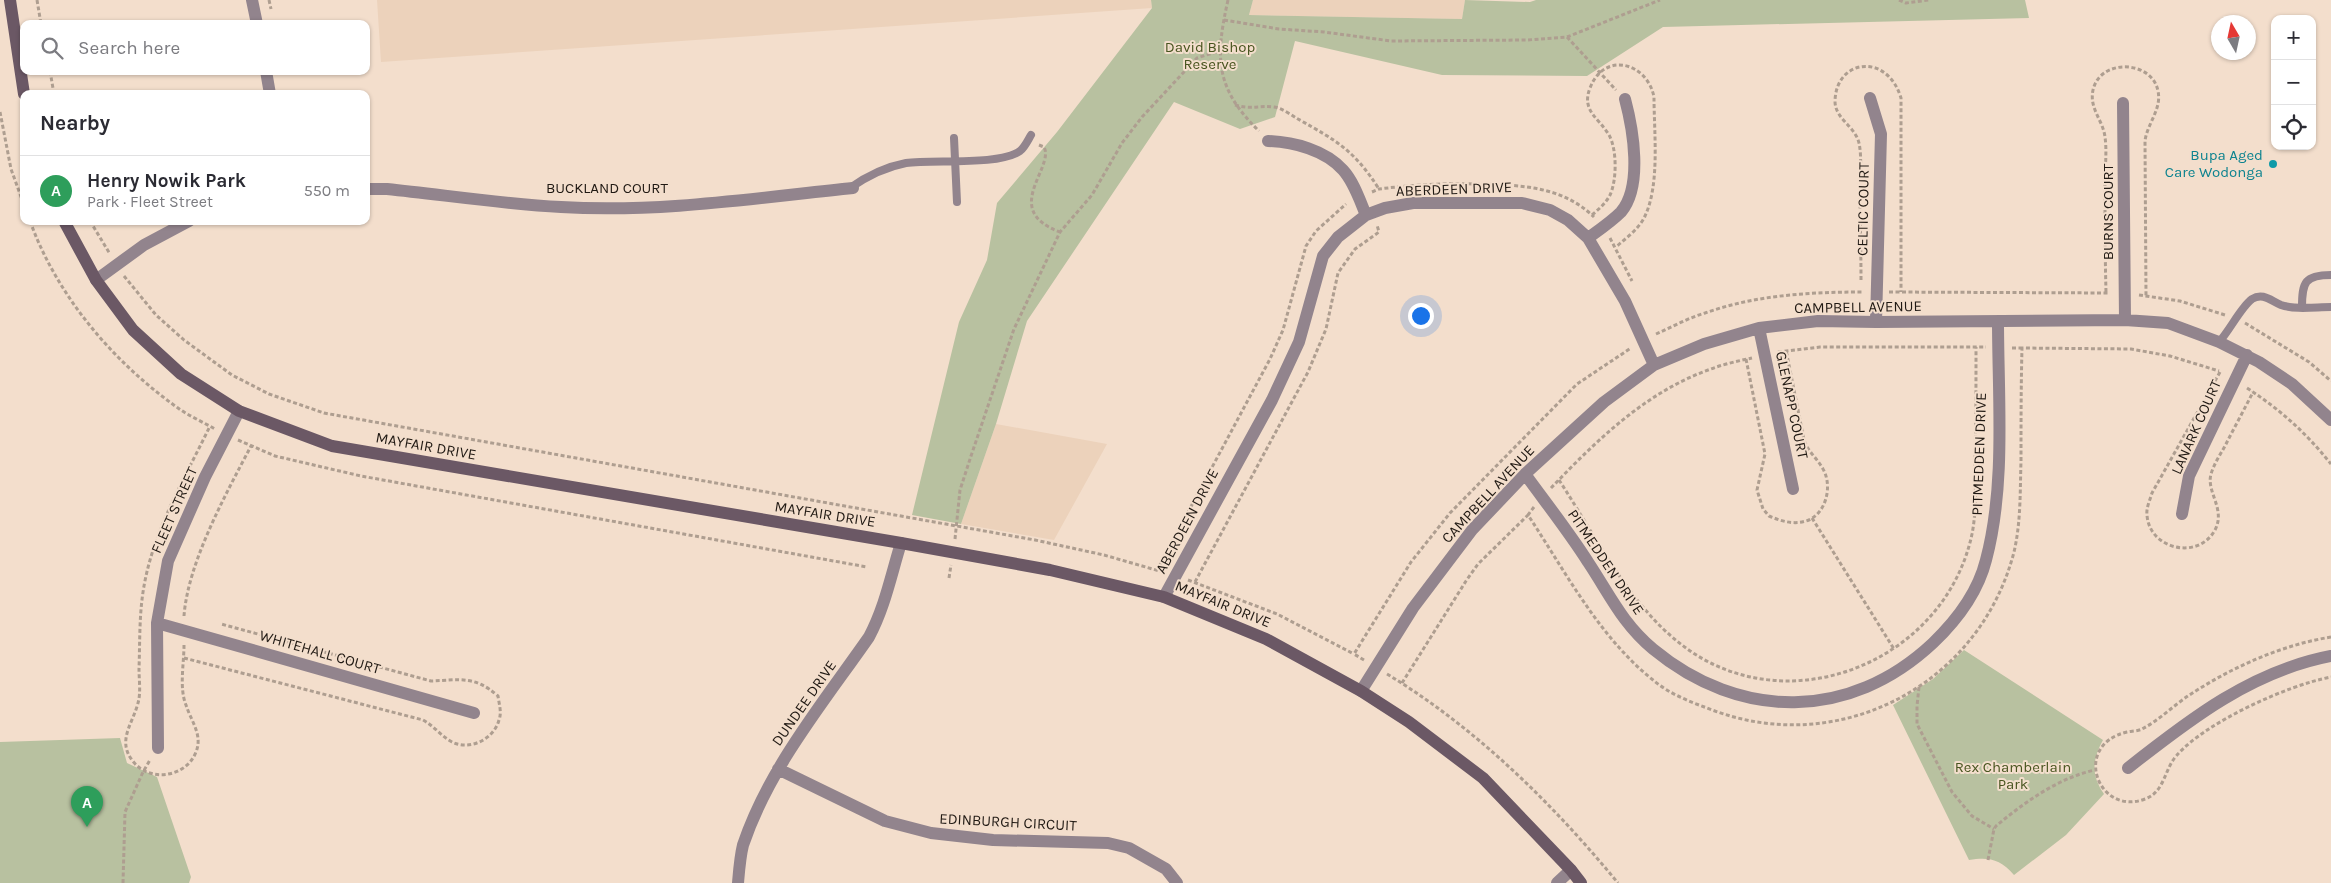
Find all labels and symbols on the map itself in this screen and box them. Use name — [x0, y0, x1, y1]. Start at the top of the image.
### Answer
north arrow — [2211, 15, 2256, 60]
park label: David Bishop Reserve — [1165, 38, 1255, 73]
place label: Bupa Aged Care Wodonga — [2165, 146, 2263, 181]
marker: Bupa Aged Care Wodonga — [2267, 158, 2279, 170]
street label: CELTIC COURT — [1853, 161, 1873, 256]
street label: BURNS COURT — [2099, 163, 2117, 260]
street label: ABERDEEN DRIVE — [1396, 178, 1512, 200]
street label: BUCKLAND COURT — [546, 179, 669, 197]
street label: CAMPBELL AVENUE — [1794, 297, 1922, 317]
your location — [1408, 303, 1434, 329]
street label: GLENAPP COURT — [1772, 350, 1812, 461]
street label: LANARK COURT — [2167, 376, 2225, 477]
street label: PITMEDDEN DRIVE — [1968, 392, 1990, 516]
street label: MAYFAIR DRIVE — [374, 428, 478, 464]
street label: CAMPBELL AVENUE — [1438, 441, 1538, 547]
street label: FLEET STREET — [147, 463, 201, 556]
street label: ABERDEEN DRIVE — [1152, 465, 1222, 577]
street label: MAYFAIR DRIVE — [773, 497, 877, 531]
street label: PITMEDDEN DRIVE — [1564, 506, 1648, 618]
street label: MAYFAIR DRIVE — [1172, 577, 1274, 631]
street label: WHITEHALL COURT — [257, 626, 383, 678]
street label: DUNDEE DRIVE — [768, 657, 840, 749]
park label: Rex Chamberlain Park — [1955, 758, 2071, 793]
pin: A — [71, 786, 103, 827]
street label: EDINBURGH CIRCUIT — [939, 809, 1078, 835]

